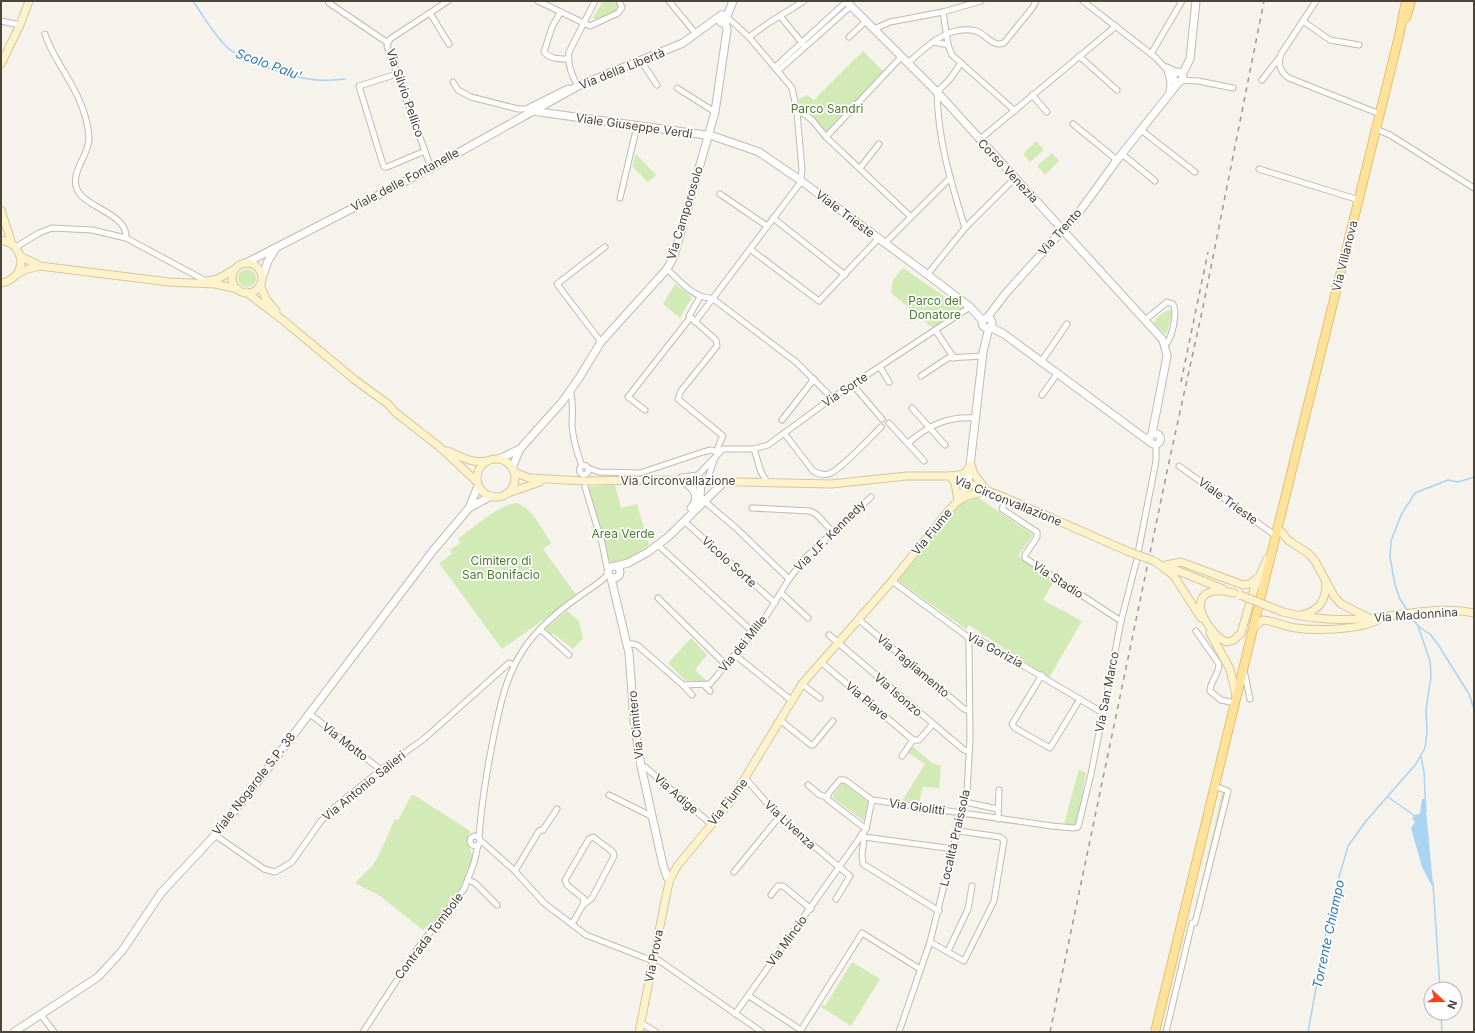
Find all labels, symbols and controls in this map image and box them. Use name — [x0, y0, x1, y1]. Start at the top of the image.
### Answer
water label: Scolo Palu' — [234, 45, 304, 83]
street label: Via della Libertà — [577, 45, 667, 93]
street label: Via Silvio Pellico — [383, 47, 428, 139]
park label: Parco Sandri — [791, 101, 863, 116]
street label: Viale Giuseppe Verdi — [575, 110, 694, 141]
street label: Corso Venezia — [975, 135, 1042, 206]
street label: Viale delle Fontanelle — [348, 145, 461, 214]
street label: Via Camporosolo — [663, 164, 706, 261]
street label: Viale Trieste — [813, 187, 878, 241]
street label: Via Trento — [1035, 205, 1085, 258]
street label: Via Villanova — [1328, 219, 1361, 293]
park label: Parco del Donatore — [908, 293, 962, 322]
street label: Via Sorte — [819, 369, 870, 410]
street label: Via Circonvallazione — [952, 472, 1064, 529]
street label: Via Circonvallazione — [620, 473, 736, 488]
street label: Viale Trieste — [1196, 474, 1261, 527]
street label: Via J.F. Kennedy — [791, 497, 869, 574]
street label: Via Fiume — [908, 505, 955, 558]
park label: Area Verde — [591, 526, 655, 541]
street label: Vicolo Sorte — [699, 533, 760, 590]
park label: Cimitero di San Bonifacio — [462, 553, 540, 582]
street label: Via Stadio — [1030, 558, 1086, 601]
street label: Via Madonnina — [1373, 604, 1459, 625]
street label: Via dei Mille — [715, 612, 770, 675]
street label: Via Gorizia — [965, 629, 1026, 671]
street label: Via Tagliamento — [874, 631, 953, 700]
street label: Via San Marco — [1091, 650, 1122, 734]
street label: Via Isonzo — [871, 670, 925, 720]
street label: Via Piave — [843, 678, 892, 723]
street label: Via Cimitero — [624, 690, 647, 760]
street label: Via Motto — [319, 719, 371, 764]
street label: Viale Nogarole S.P. 38 — [209, 729, 298, 838]
street label: Via Antonio Salieri — [319, 747, 409, 824]
street label: Via Adige — [651, 770, 702, 817]
street label: Via Fiume — [704, 775, 751, 828]
street label: Località Praissola — [936, 788, 973, 888]
street label: Via Giolitti — [888, 795, 946, 818]
street label: Via Livenza — [761, 797, 819, 852]
water label: Torrente Chiampo — [1309, 878, 1347, 990]
street label: Contrada Tombole — [391, 889, 466, 982]
street label: Via Mincio — [763, 912, 810, 969]
street label: Via Prova — [641, 928, 666, 984]
north arrow — [1423, 981, 1463, 1021]
text: N — [1444, 998, 1460, 1011]

